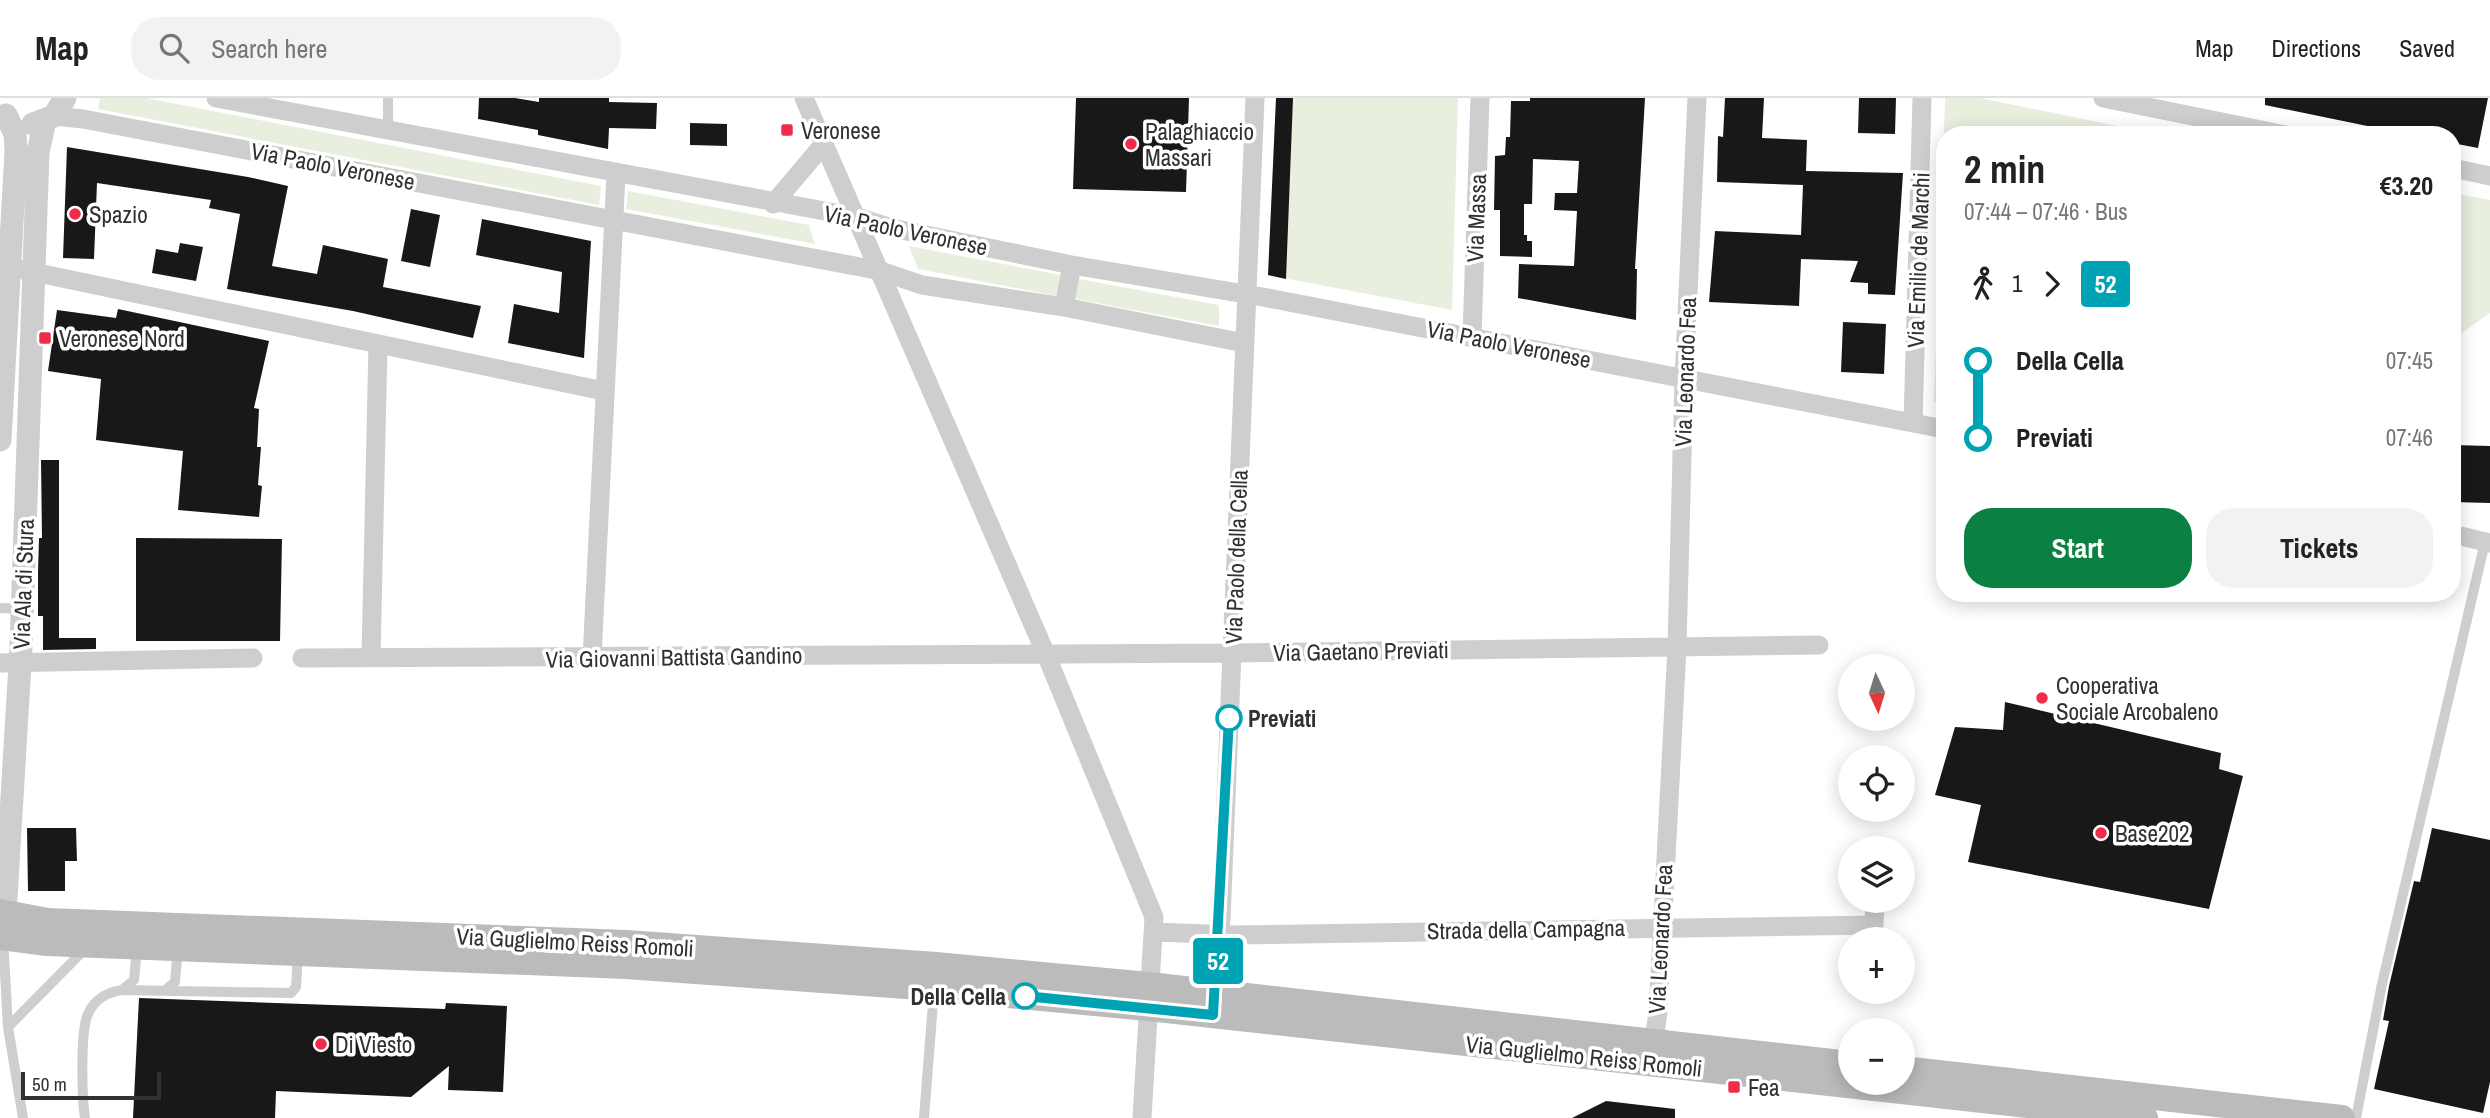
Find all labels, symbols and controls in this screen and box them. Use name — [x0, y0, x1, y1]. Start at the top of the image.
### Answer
search box — [131, 17, 621, 80]
text: Map — [35, 26, 89, 70]
icon: search — [155, 29, 193, 67]
text: Search here — [211, 31, 327, 66]
text: Map — [2195, 32, 2233, 64]
text: Directions — [2271, 32, 2361, 64]
text: Saved — [2399, 32, 2455, 64]
place label: Veronese — [801, 115, 881, 146]
place label: Palaghiaccio Massari — [1145, 116, 1254, 173]
marker: Veronese — [779, 122, 795, 138]
street label: Via Paolo Veronese — [248, 135, 418, 197]
marker: Palaghiaccio Massari — [1123, 136, 1139, 152]
text: 2 min — [1964, 144, 2045, 195]
text: €3.20 — [2380, 168, 2433, 203]
street label: Via Emilio de Marchi — [1899, 172, 1937, 348]
street label: Via Massa — [1459, 173, 1493, 263]
text: 07:44 – 07:46 · Bus — [1964, 196, 2128, 227]
street label: Via Paolo Veronese — [821, 198, 991, 262]
place label: Spazio — [89, 199, 148, 230]
marker: Spazio — [67, 206, 83, 222]
icon: walk — [1964, 265, 2002, 303]
icon: forward — [2033, 265, 2071, 303]
text: 1 — [2012, 268, 2023, 299]
text: 52 — [2095, 268, 2116, 300]
street label: Via Leonardo Fea — [1667, 296, 1703, 447]
street label: Via Paolo Veronese — [1424, 313, 1594, 375]
place label: Veronese Nord — [59, 323, 185, 354]
marker: Veronese Nord — [37, 330, 53, 346]
text: Della Cella — [2016, 343, 2124, 378]
text: 07:45 — [2386, 345, 2433, 376]
text: Previati — [2016, 420, 2093, 455]
text: 07:46 — [2386, 422, 2433, 453]
street label: Via Paolo della Cella — [1217, 469, 1255, 645]
button: Start — [1964, 508, 2192, 588]
button: Tickets — [2206, 508, 2433, 588]
street label: Via Ala di Stura — [5, 518, 41, 650]
street label: Via Gaetano Previati — [1273, 634, 1449, 668]
street label: Via Giovanni Battista Gandino — [545, 639, 803, 675]
north arrow — [1838, 654, 1914, 732]
map controls — [1838, 654, 1915, 1095]
place label: Cooperativa Sociale Arcobaleno — [2056, 670, 2219, 727]
marker: Cooperativa Sociale Arcobaleno — [2034, 690, 2050, 706]
place label: Previati — [1248, 703, 1316, 734]
marker: Previati — [1216, 705, 1242, 731]
button: locate — [1838, 745, 1915, 822]
place label: Base202 — [2115, 818, 2189, 849]
marker: Base202 — [2093, 825, 2109, 841]
button: layers — [1838, 836, 1915, 913]
street label: Via Leonardo Fea — [1641, 863, 1679, 1015]
street label: Strada della Campagna — [1427, 912, 1626, 946]
street label: Via Guglielmo Reiss Romoli — [456, 920, 694, 964]
button: + — [1838, 927, 1915, 1004]
line badge: 52 — [1186, 938, 1250, 984]
text: 52 — [1207, 945, 1229, 977]
place label: Della Cella — [911, 981, 1007, 1012]
marker: Della Cella — [1012, 983, 1038, 1009]
button: − — [1838, 1018, 1915, 1095]
street label: Via Guglielmo Reiss Romoli — [1464, 1028, 1704, 1084]
place label: Di Viesto — [335, 1029, 412, 1060]
marker: Di Viesto — [313, 1036, 329, 1052]
scale bar — [21, 1069, 161, 1101]
text: 50 m — [32, 1071, 67, 1097]
place label: Fea — [1748, 1072, 1780, 1103]
marker: Fea — [1726, 1079, 1742, 1095]

